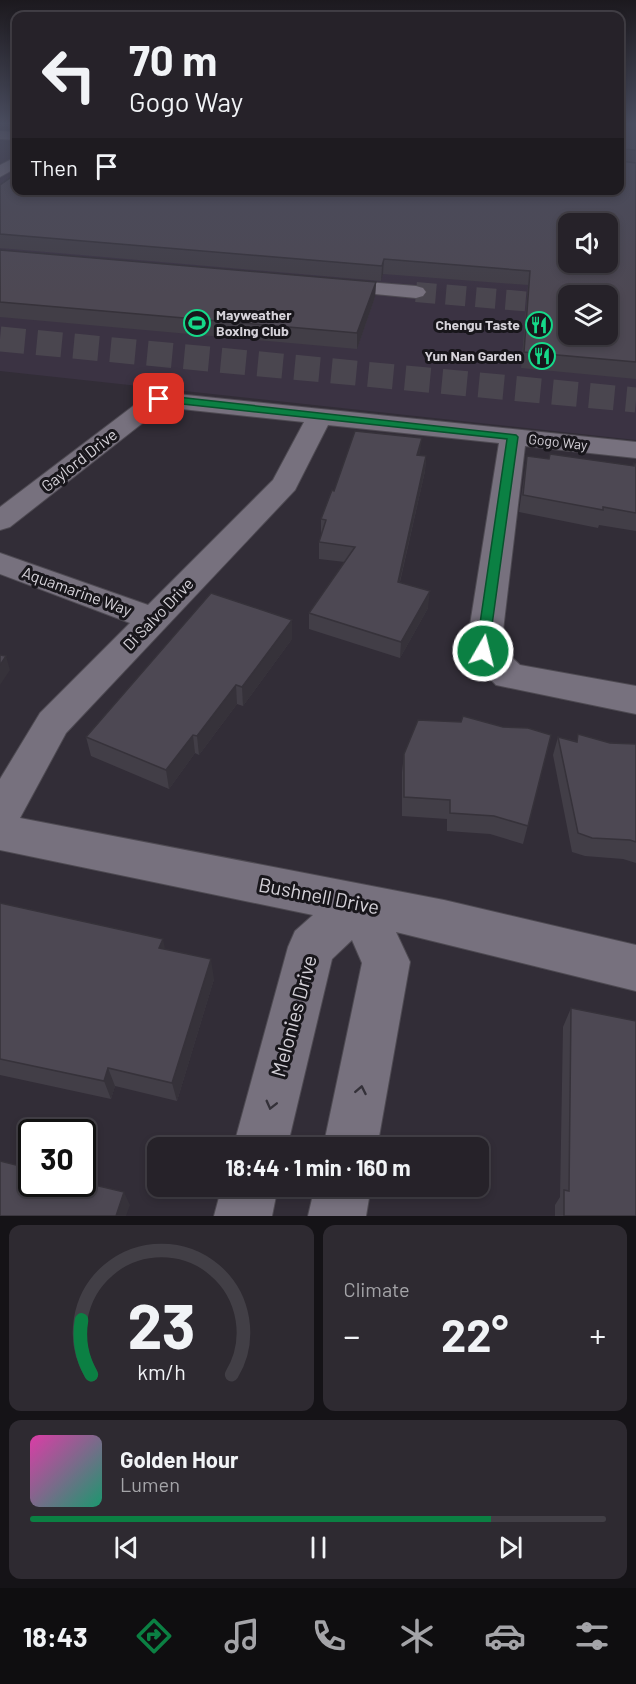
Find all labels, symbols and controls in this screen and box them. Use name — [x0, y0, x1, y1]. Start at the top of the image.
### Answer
text: 70 m — [129, 34, 217, 84]
icon: left — [30, 36, 108, 114]
text: Gogo Way — [129, 85, 243, 117]
icon: arrive — [90, 150, 123, 183]
text: Then — [30, 154, 78, 180]
map controls — [558, 213, 618, 345]
button: sound — [558, 213, 618, 273]
button: layers — [558, 285, 618, 345]
place label: Mayweather Boxing Club — [216, 306, 292, 339]
sports icon: Mayweather Boxing Club — [182, 308, 212, 338]
restaurant icon: Chengu Taste — [524, 310, 554, 340]
place label: Chengu Taste — [435, 316, 520, 333]
restaurant icon: Yun Nan Garden — [527, 341, 557, 371]
place label: Yun Nan Garden — [424, 347, 522, 364]
pin — [133, 373, 184, 424]
icon: arrive — [142, 382, 175, 415]
street label: Gaylord Drive — [37, 424, 120, 495]
street label: Gogo Way — [528, 430, 589, 453]
street label: Aquamarine Way — [20, 562, 135, 619]
street label: Di Salvo Drive — [118, 574, 197, 654]
position arrow — [451, 619, 515, 683]
street label: Bushnell Drive — [257, 872, 382, 918]
street label: Melonies Drive — [265, 952, 321, 1079]
one-way arrow — [354, 1085, 367, 1095]
one-way arrow — [266, 1100, 279, 1110]
speed limit sign: 30 — [18, 1119, 96, 1197]
text: 18:44 · 1 min · 160 m — [225, 1154, 411, 1180]
text: Climate — [344, 1277, 410, 1301]
text: 23 — [127, 1287, 195, 1361]
text: 22° — [441, 1307, 508, 1361]
text: − — [344, 1315, 360, 1355]
text: + — [589, 1315, 606, 1355]
text: km/h — [137, 1359, 186, 1384]
text: Golden Hour — [120, 1446, 238, 1472]
text: Lumen — [120, 1472, 180, 1496]
icon: previous — [110, 1531, 143, 1564]
icon: pause — [302, 1531, 335, 1564]
icon: next — [494, 1531, 527, 1564]
icon: directions — [133, 1615, 175, 1657]
icon: music — [221, 1615, 263, 1657]
icon: phone — [308, 1615, 350, 1657]
icon: climate — [396, 1615, 438, 1657]
icon: car — [484, 1615, 526, 1657]
icon: filters — [571, 1615, 613, 1657]
text: 18:43 — [23, 1620, 88, 1652]

